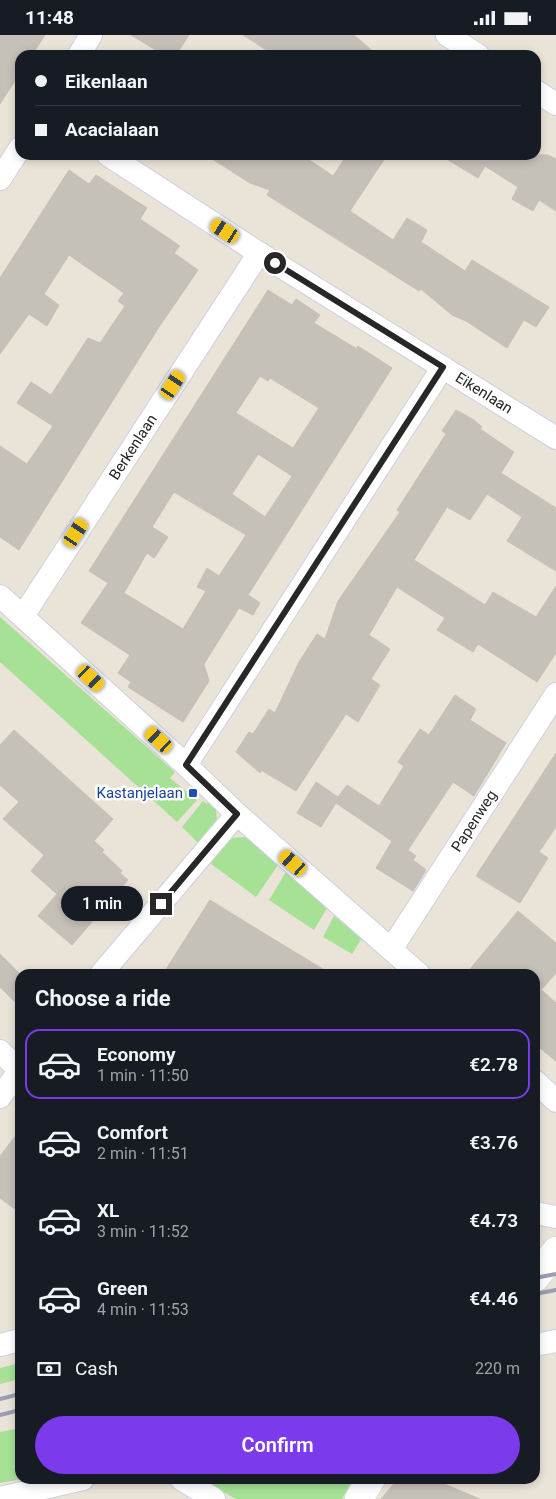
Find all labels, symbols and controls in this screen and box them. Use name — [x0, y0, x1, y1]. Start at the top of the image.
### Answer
text: 11:48 — [25, 6, 74, 29]
text: Eikenlaan — [65, 70, 148, 93]
text: Acacialaan — [65, 118, 159, 141]
car — [208, 217, 241, 245]
route start — [264, 252, 286, 274]
car — [158, 368, 187, 402]
street label: Eikenlaan — [452, 368, 516, 418]
street label: Berkenlaan — [105, 411, 161, 483]
car — [61, 516, 90, 550]
car — [74, 662, 107, 694]
car — [142, 724, 175, 756]
place label: Kastanjelaan — [97, 784, 183, 802]
marker: Kastanjelaan — [187, 787, 199, 799]
street label: Papenweg — [447, 787, 501, 855]
car — [276, 847, 309, 879]
callout: 1 min — [61, 887, 144, 921]
route end — [150, 893, 172, 915]
text: 1 min — [82, 894, 122, 913]
text: Choose a ride — [35, 986, 171, 1011]
icon: car — [37, 1042, 82, 1087]
text: Economy — [97, 1043, 176, 1066]
text: €2.78 — [469, 1053, 518, 1076]
text: 1 min · 11:50 — [97, 1066, 189, 1085]
icon: car — [37, 1120, 82, 1165]
text: Comfort — [97, 1121, 168, 1144]
text: €3.76 — [469, 1131, 518, 1154]
text: 2 min · 11:51 — [97, 1144, 189, 1163]
icon: car — [37, 1198, 82, 1243]
text: XL — [97, 1199, 119, 1222]
text: €4.73 — [469, 1209, 518, 1232]
text: 3 min · 11:52 — [97, 1222, 189, 1241]
icon: car — [37, 1276, 82, 1321]
text: Green — [97, 1277, 148, 1300]
text: €4.46 — [469, 1287, 518, 1310]
text: 4 min · 11:53 — [97, 1300, 189, 1319]
icon: cash — [35, 1355, 63, 1383]
text: Cash — [75, 1357, 118, 1380]
text: 220 m — [475, 1359, 520, 1378]
button: Confirm — [35, 1416, 520, 1474]

